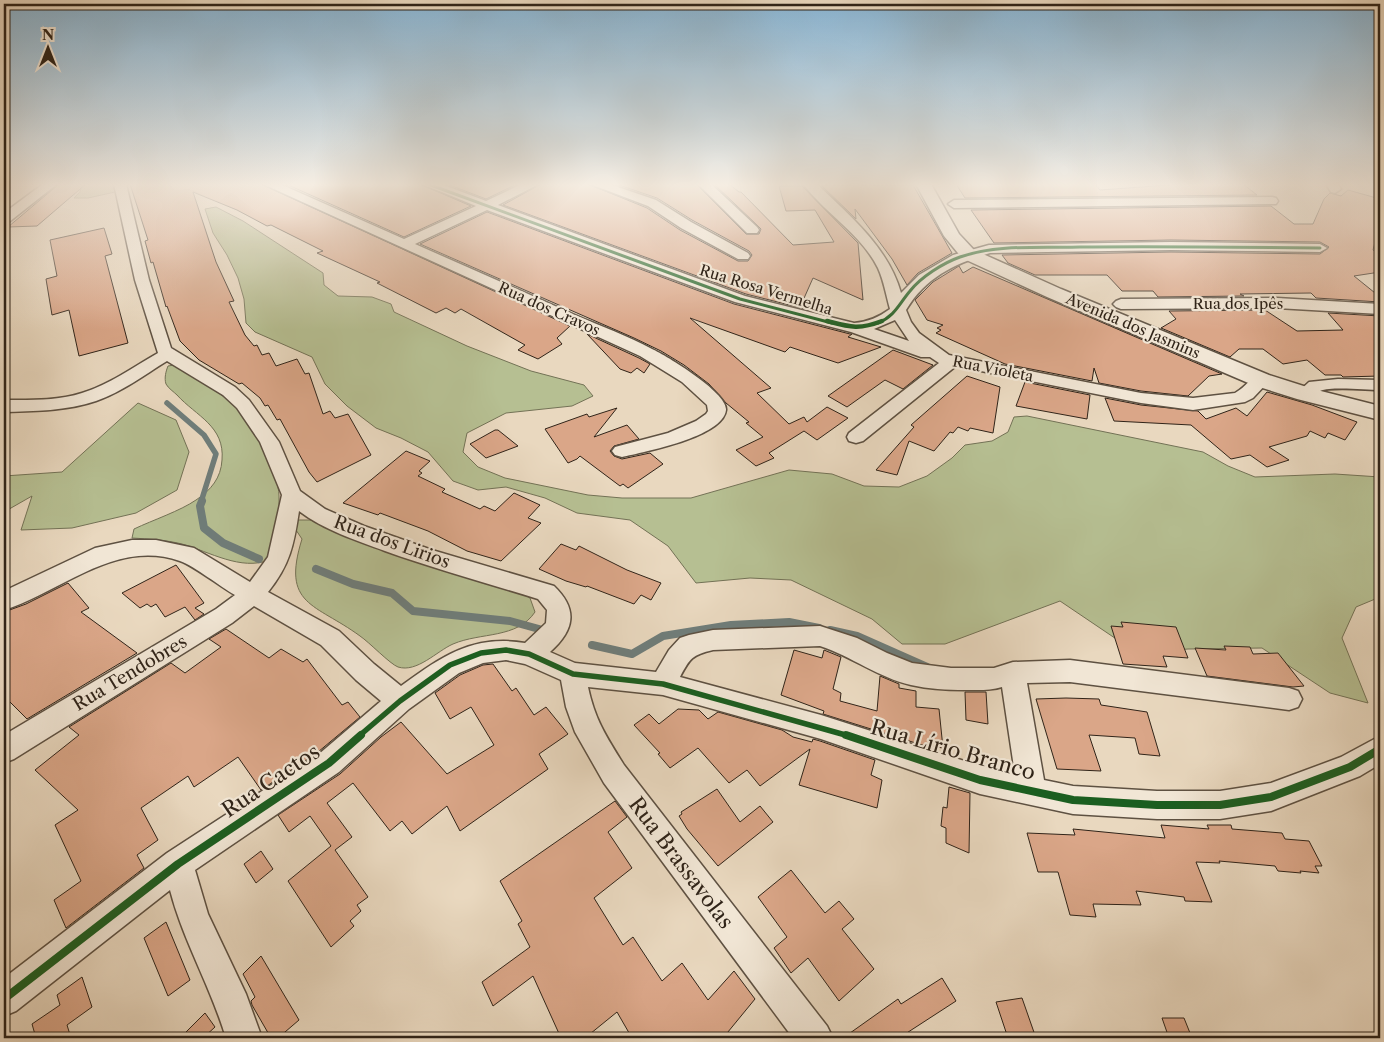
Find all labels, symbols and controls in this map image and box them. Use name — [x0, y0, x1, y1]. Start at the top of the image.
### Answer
north arrow — [22, 22, 72, 72]
text: N — [42, 26, 54, 44]
street label: Rua Rosa Vermelha — [697, 260, 835, 319]
street label: Rua dos Cravos — [495, 278, 603, 340]
street label: Avenida dos Jasmins — [1062, 288, 1203, 362]
street label: Rua dos Ipês — [1193, 294, 1283, 313]
street label: Rua Violeta — [951, 351, 1035, 386]
street label: Rua dos Lirios — [331, 511, 453, 573]
street label: Rua Tendobres — [69, 630, 191, 716]
street label: Rua Lírio Branco — [868, 714, 1038, 785]
street label: Rua Cactos — [217, 739, 324, 822]
street label: Rua Brassavolas — [624, 792, 739, 933]

